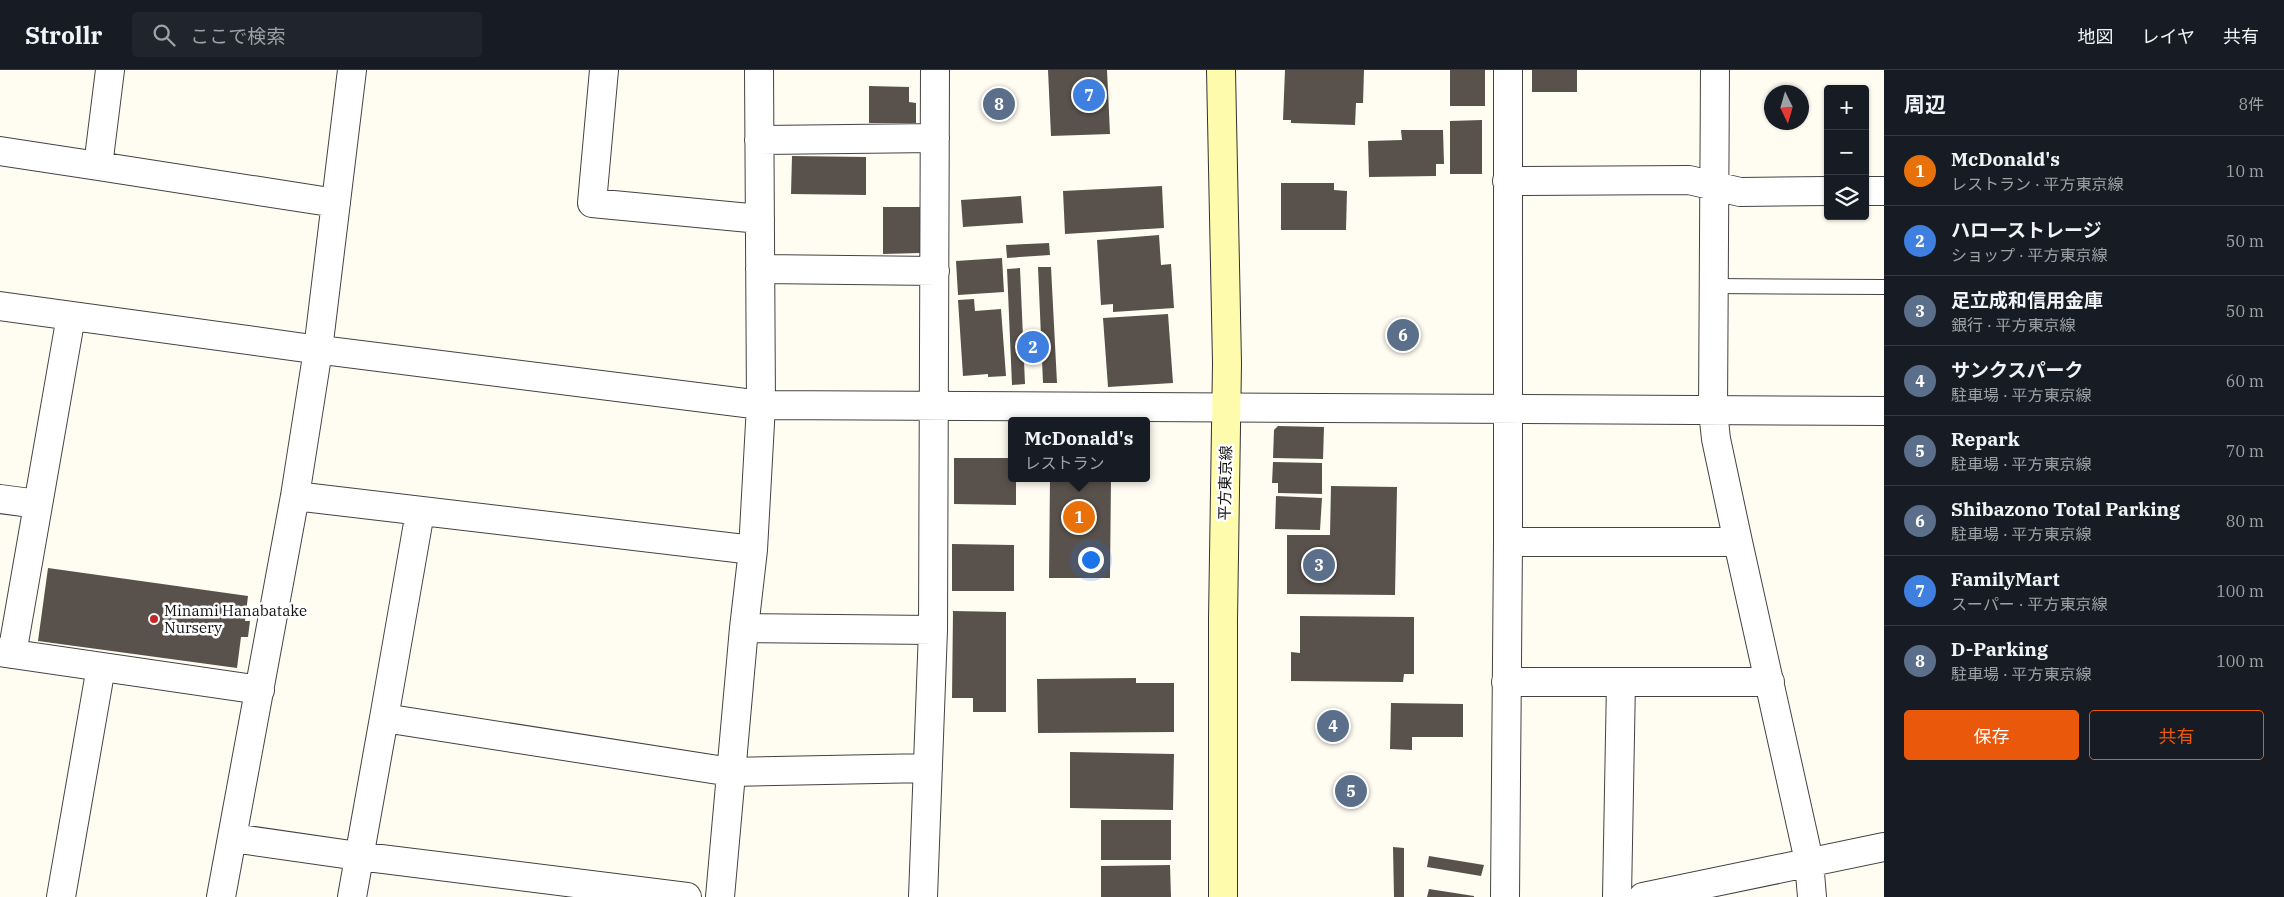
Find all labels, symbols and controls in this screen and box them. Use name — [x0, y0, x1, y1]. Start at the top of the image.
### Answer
search box — [132, 12, 482, 57]
text: Strollr — [25, 19, 102, 51]
icon: search — [150, 21, 178, 49]
text: ここで検索 — [190, 24, 285, 48]
text: 地図 — [2078, 25, 2114, 48]
text: レイヤ — [2142, 25, 2195, 48]
text: 共有 — [2223, 25, 2259, 48]
pin: 7 — [1073, 76, 1105, 114]
pin: 8 — [983, 85, 1015, 123]
north arrow — [1764, 85, 1809, 130]
map controls — [1824, 85, 1869, 220]
button: + — [1824, 85, 1869, 130]
text: 周辺 — [1904, 90, 1946, 118]
text: 8件 — [2238, 94, 2264, 114]
button: − — [1824, 130, 1869, 175]
text: McDonald's — [1951, 147, 2060, 171]
text: 1 — [1915, 161, 1925, 181]
text: 10 m — [2226, 161, 2264, 181]
text: レストラン · 平方東京線 — [1951, 174, 2124, 194]
button: layers — [1824, 175, 1869, 220]
text: ハローストレージ — [1951, 218, 2102, 242]
text: 2 — [1915, 231, 1925, 251]
text: 50 m — [2226, 231, 2264, 251]
text: ショップ · 平方東京線 — [1951, 245, 2108, 265]
text: 足立成和信用金庫 — [1951, 288, 2103, 312]
text: 3 — [1915, 301, 1925, 321]
text: 50 m — [2226, 301, 2264, 321]
text: 銀行 · 平方東京線 — [1951, 315, 2076, 335]
pin: 6 — [1387, 316, 1419, 354]
pin: 2 — [1017, 328, 1049, 366]
text: サンクスパーク — [1951, 358, 2083, 382]
text: 4 — [1915, 371, 1925, 391]
text: 60 m — [2226, 371, 2264, 391]
text: 駐車場 · 平方東京線 — [1951, 385, 2092, 405]
popup — [1008, 417, 1150, 482]
text: McDonald's — [1025, 426, 1133, 450]
text: Repark — [1951, 427, 2020, 451]
text: 5 — [1915, 441, 1925, 461]
text: 70 m — [2226, 441, 2264, 461]
street label: 平方東京線 — [1215, 445, 1235, 521]
text: レストラン — [1025, 453, 1105, 473]
text: 駐車場 · 平方東京線 — [1951, 454, 2092, 474]
text: Shibazono Total Parking — [1951, 497, 2180, 521]
pin: 1 — [1063, 498, 1095, 536]
text: 6 — [1915, 511, 1925, 531]
text: 80 m — [2226, 511, 2264, 531]
text: 駐車場 · 平方東京線 — [1951, 524, 2092, 544]
pin: 3 — [1303, 546, 1335, 584]
your location — [1078, 547, 1104, 573]
text: FamilyMart — [1951, 567, 2060, 591]
text: 7 — [1915, 581, 1925, 601]
text: 100 m — [2216, 581, 2264, 601]
text: スーパー · 平方東京線 — [1951, 594, 2107, 614]
place label: Minami Hanabatake Nursery — [164, 601, 307, 637]
marker: Minami Hanabatake Nursery — [148, 613, 160, 625]
text: D-Parking — [1951, 637, 2048, 661]
text: 8 — [1915, 651, 1925, 671]
text: 100 m — [2216, 651, 2264, 671]
text: 駐車場 · 平方東京線 — [1951, 664, 2092, 684]
pin: 4 — [1317, 707, 1349, 745]
button: 保存 — [1904, 710, 2079, 760]
button: 共有 — [2089, 710, 2264, 760]
pin: 5 — [1335, 772, 1367, 810]

